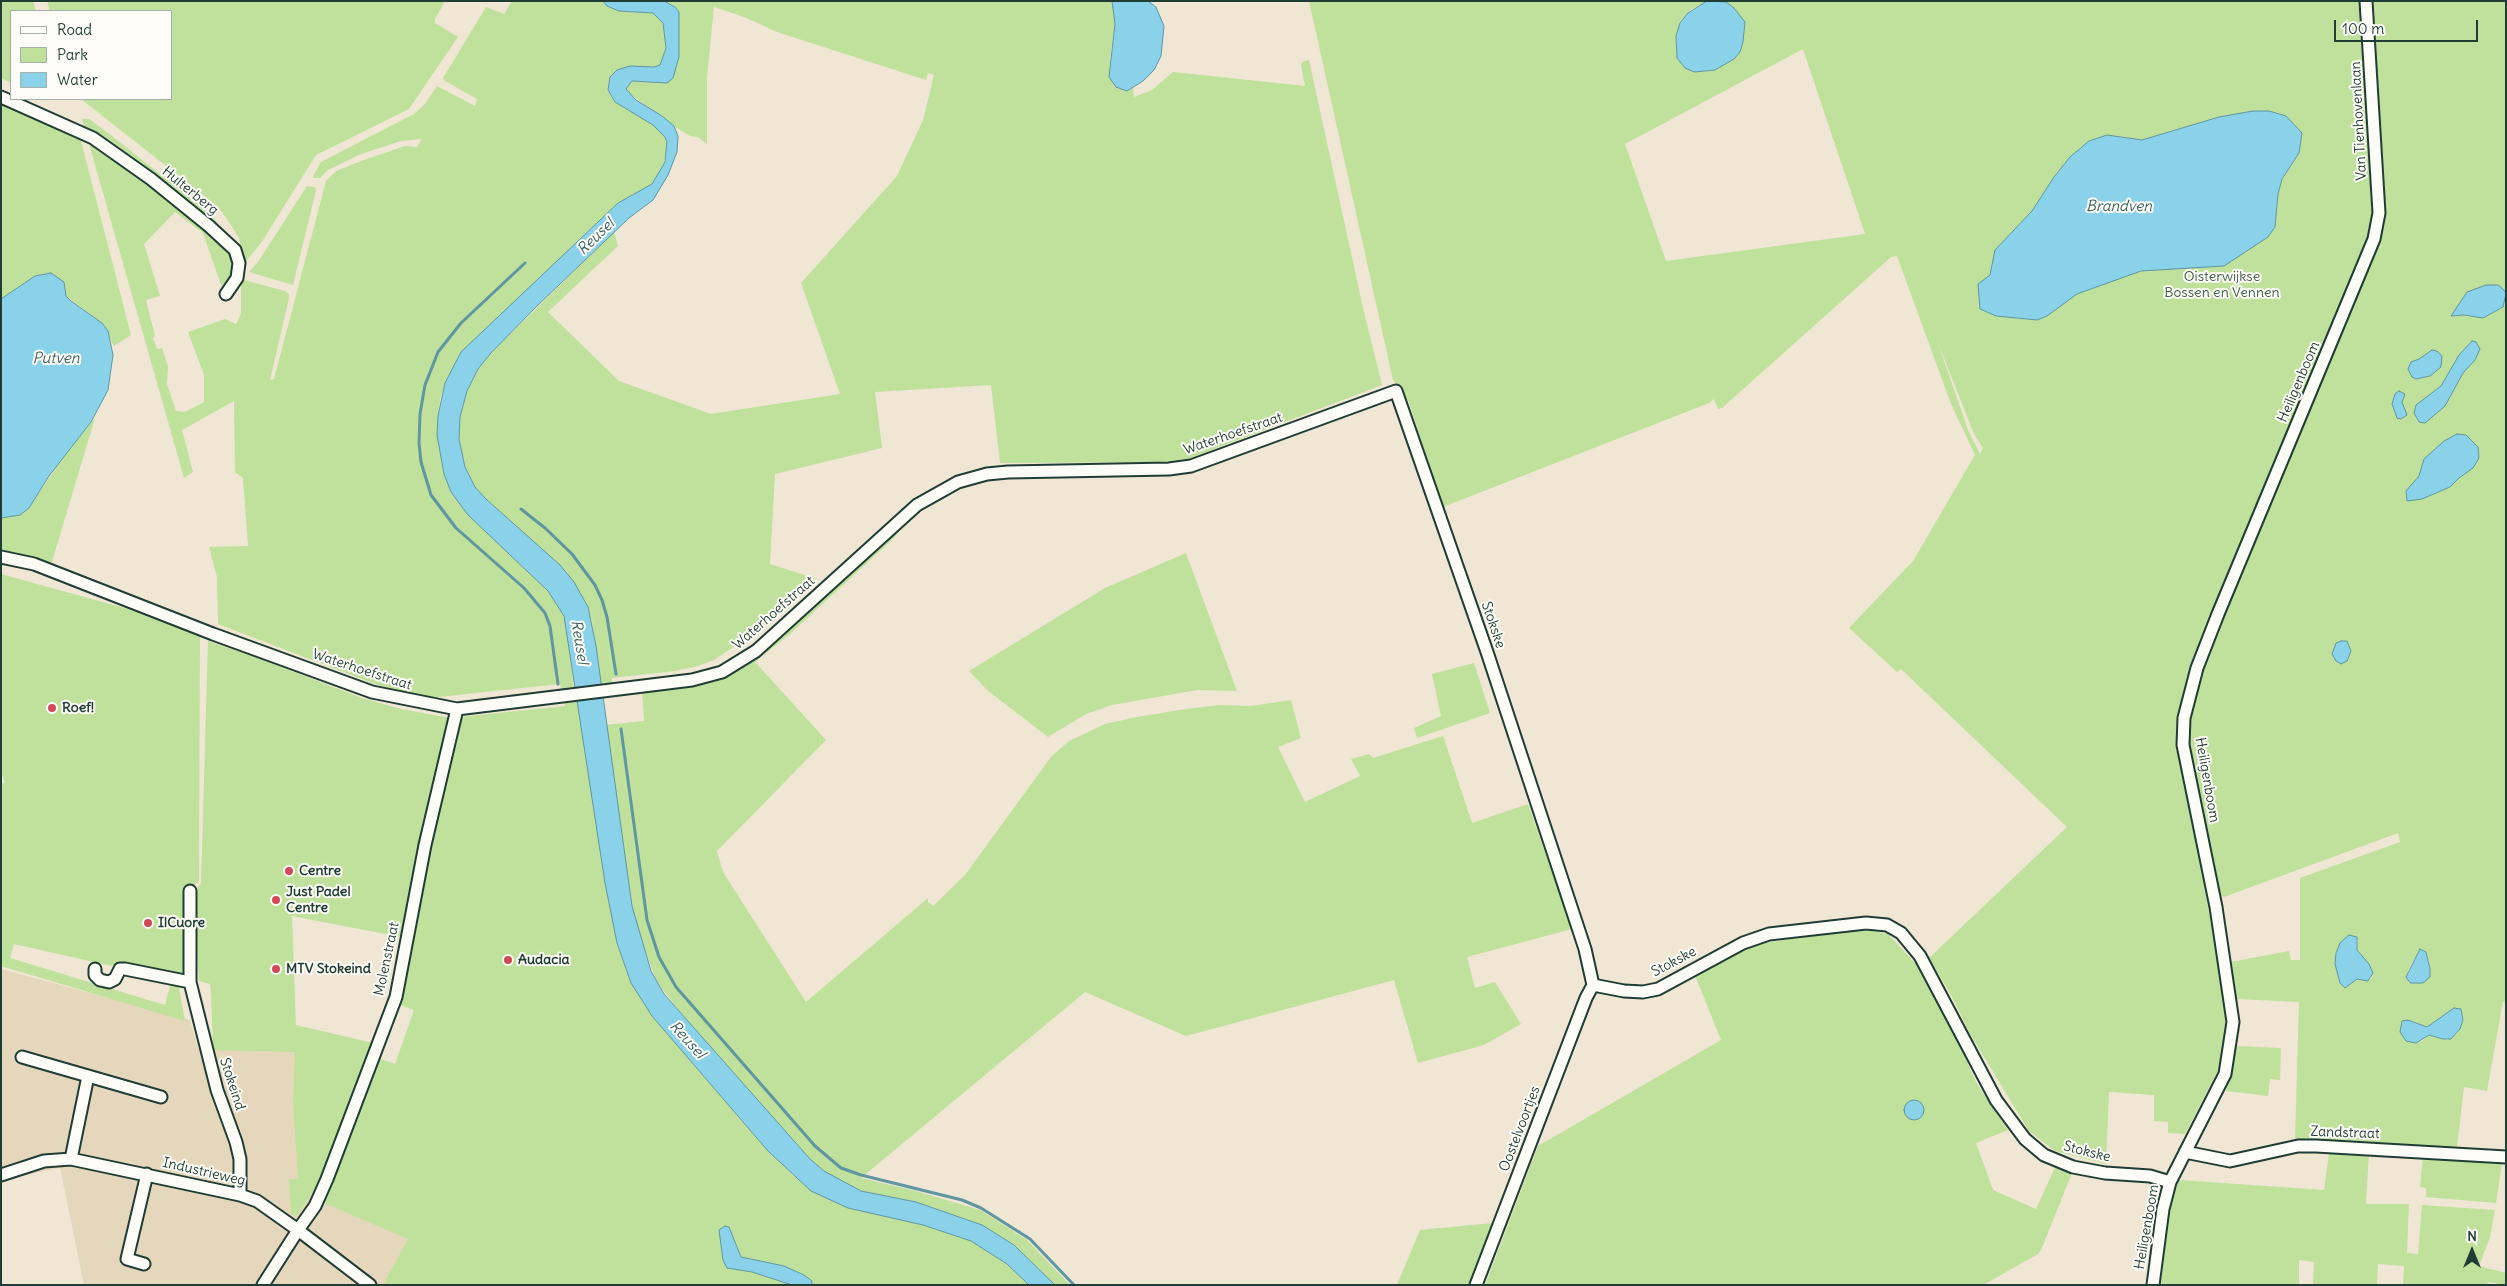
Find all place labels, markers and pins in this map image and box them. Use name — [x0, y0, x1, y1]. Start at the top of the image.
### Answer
place label: Roef! — [62, 700, 94, 716]
marker: Roef! — [46, 702, 58, 714]
place label: Centre — [299, 863, 341, 879]
marker: Centre — [283, 865, 295, 877]
place label: Just Padel Centre — [286, 884, 351, 916]
marker: Just Padel Centre — [270, 894, 282, 906]
place label: IlCuore — [158, 915, 205, 931]
marker: IlCuore — [142, 917, 154, 929]
place label: Audacia — [518, 952, 570, 968]
marker: Audacia — [502, 954, 514, 966]
place label: MTV Stokeind — [286, 961, 371, 977]
marker: MTV Stokeind — [270, 963, 282, 975]

